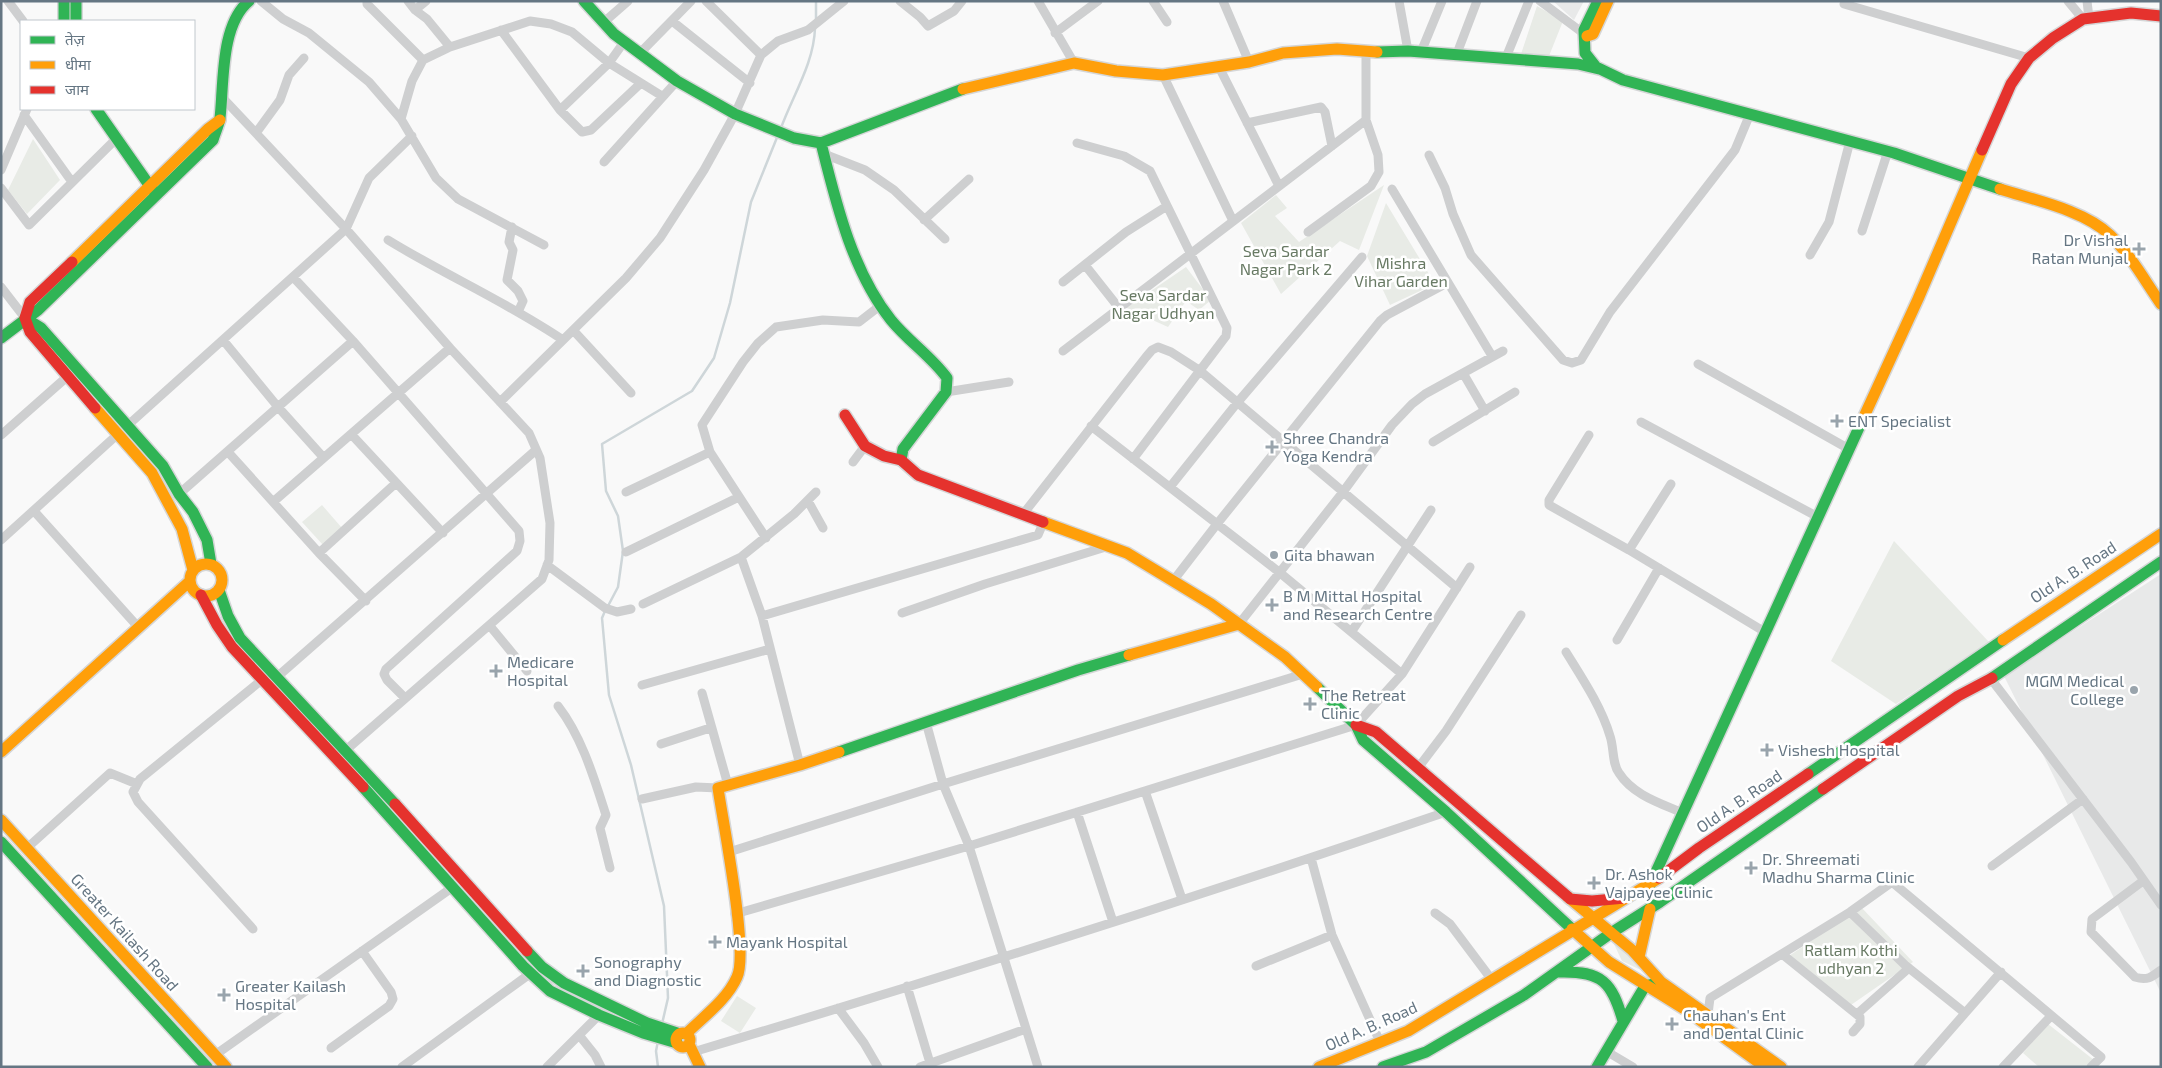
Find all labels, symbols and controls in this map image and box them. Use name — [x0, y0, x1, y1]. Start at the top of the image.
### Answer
legend — [20, 20, 195, 110]
text: तेज़ — [65, 30, 86, 48]
text: धीमा — [65, 55, 92, 73]
text: जाम — [65, 80, 90, 98]
place label: Dr Vishal Ratan Munjal — [2032, 230, 2128, 268]
park label: Seva Sardar Nagar Park 2 — [1240, 241, 1332, 278]
marker: Dr Vishal Ratan Munjal — [2132, 242, 2146, 256]
park label: Mishra Vihar Garden — [1354, 253, 1448, 290]
park label: Seva Sardar Nagar Udhyan — [1112, 285, 1214, 322]
place label: ENT Specialist — [1848, 411, 1951, 430]
marker: ENT Specialist — [1830, 414, 1844, 428]
place label: Shree Chandra Yoga Kendra — [1283, 428, 1389, 465]
marker: Shree Chandra Yoga Kendra — [1265, 440, 1279, 454]
street label: Old A. B. Road — [2026, 537, 2119, 607]
place label: Gita bhawan — [1284, 545, 1375, 564]
marker: Gita bhawan — [1268, 549, 1280, 561]
place label: B M Mittal Hospital and Research Centre — [1283, 586, 1433, 623]
marker: B M Mittal Hospital and Research Centre — [1265, 598, 1279, 612]
place label: Medicare Hospital — [507, 652, 574, 689]
marker: Medicare Hospital — [489, 664, 503, 678]
place label: MGM Medical College — [2025, 671, 2124, 708]
marker: MGM Medical College — [2128, 684, 2140, 696]
place label: The Retreat Clinic — [1321, 685, 1406, 722]
marker: The Retreat Clinic — [1303, 697, 1317, 711]
place label: Vishesh Hospital — [1778, 740, 1900, 759]
marker: Vishesh Hospital — [1760, 743, 1774, 757]
street label: Old A. B. Road — [1692, 765, 1785, 836]
place label: Dr. Shreemati Madhu Sharma Clinic — [1762, 849, 1915, 886]
marker: Dr. Shreemati Madhu Sharma Clinic — [1744, 861, 1758, 875]
place label: Dr. Ashok Vajpayee Clinic — [1605, 864, 1713, 902]
street label: Greater Kailash Road — [68, 869, 183, 994]
marker: Dr. Ashok Vajpayee Clinic — [1587, 876, 1601, 890]
place label: Mayank Hospital — [726, 932, 848, 951]
marker: Mayank Hospital — [708, 935, 722, 949]
park label: Ratlam Kothi udhyan 2 — [1804, 940, 1898, 977]
place label: Sonography and Diagnostic — [594, 952, 702, 989]
marker: Sonography and Diagnostic — [576, 964, 590, 978]
place label: Greater Kailash Hospital — [235, 976, 346, 1013]
marker: Greater Kailash Hospital — [217, 988, 231, 1002]
street label: Old A. B. Road — [1322, 997, 1420, 1054]
place label: Chauhan's Ent and Dental Clinic — [1683, 1005, 1804, 1042]
marker: Chauhan's Ent and Dental Clinic — [1665, 1017, 1679, 1031]

